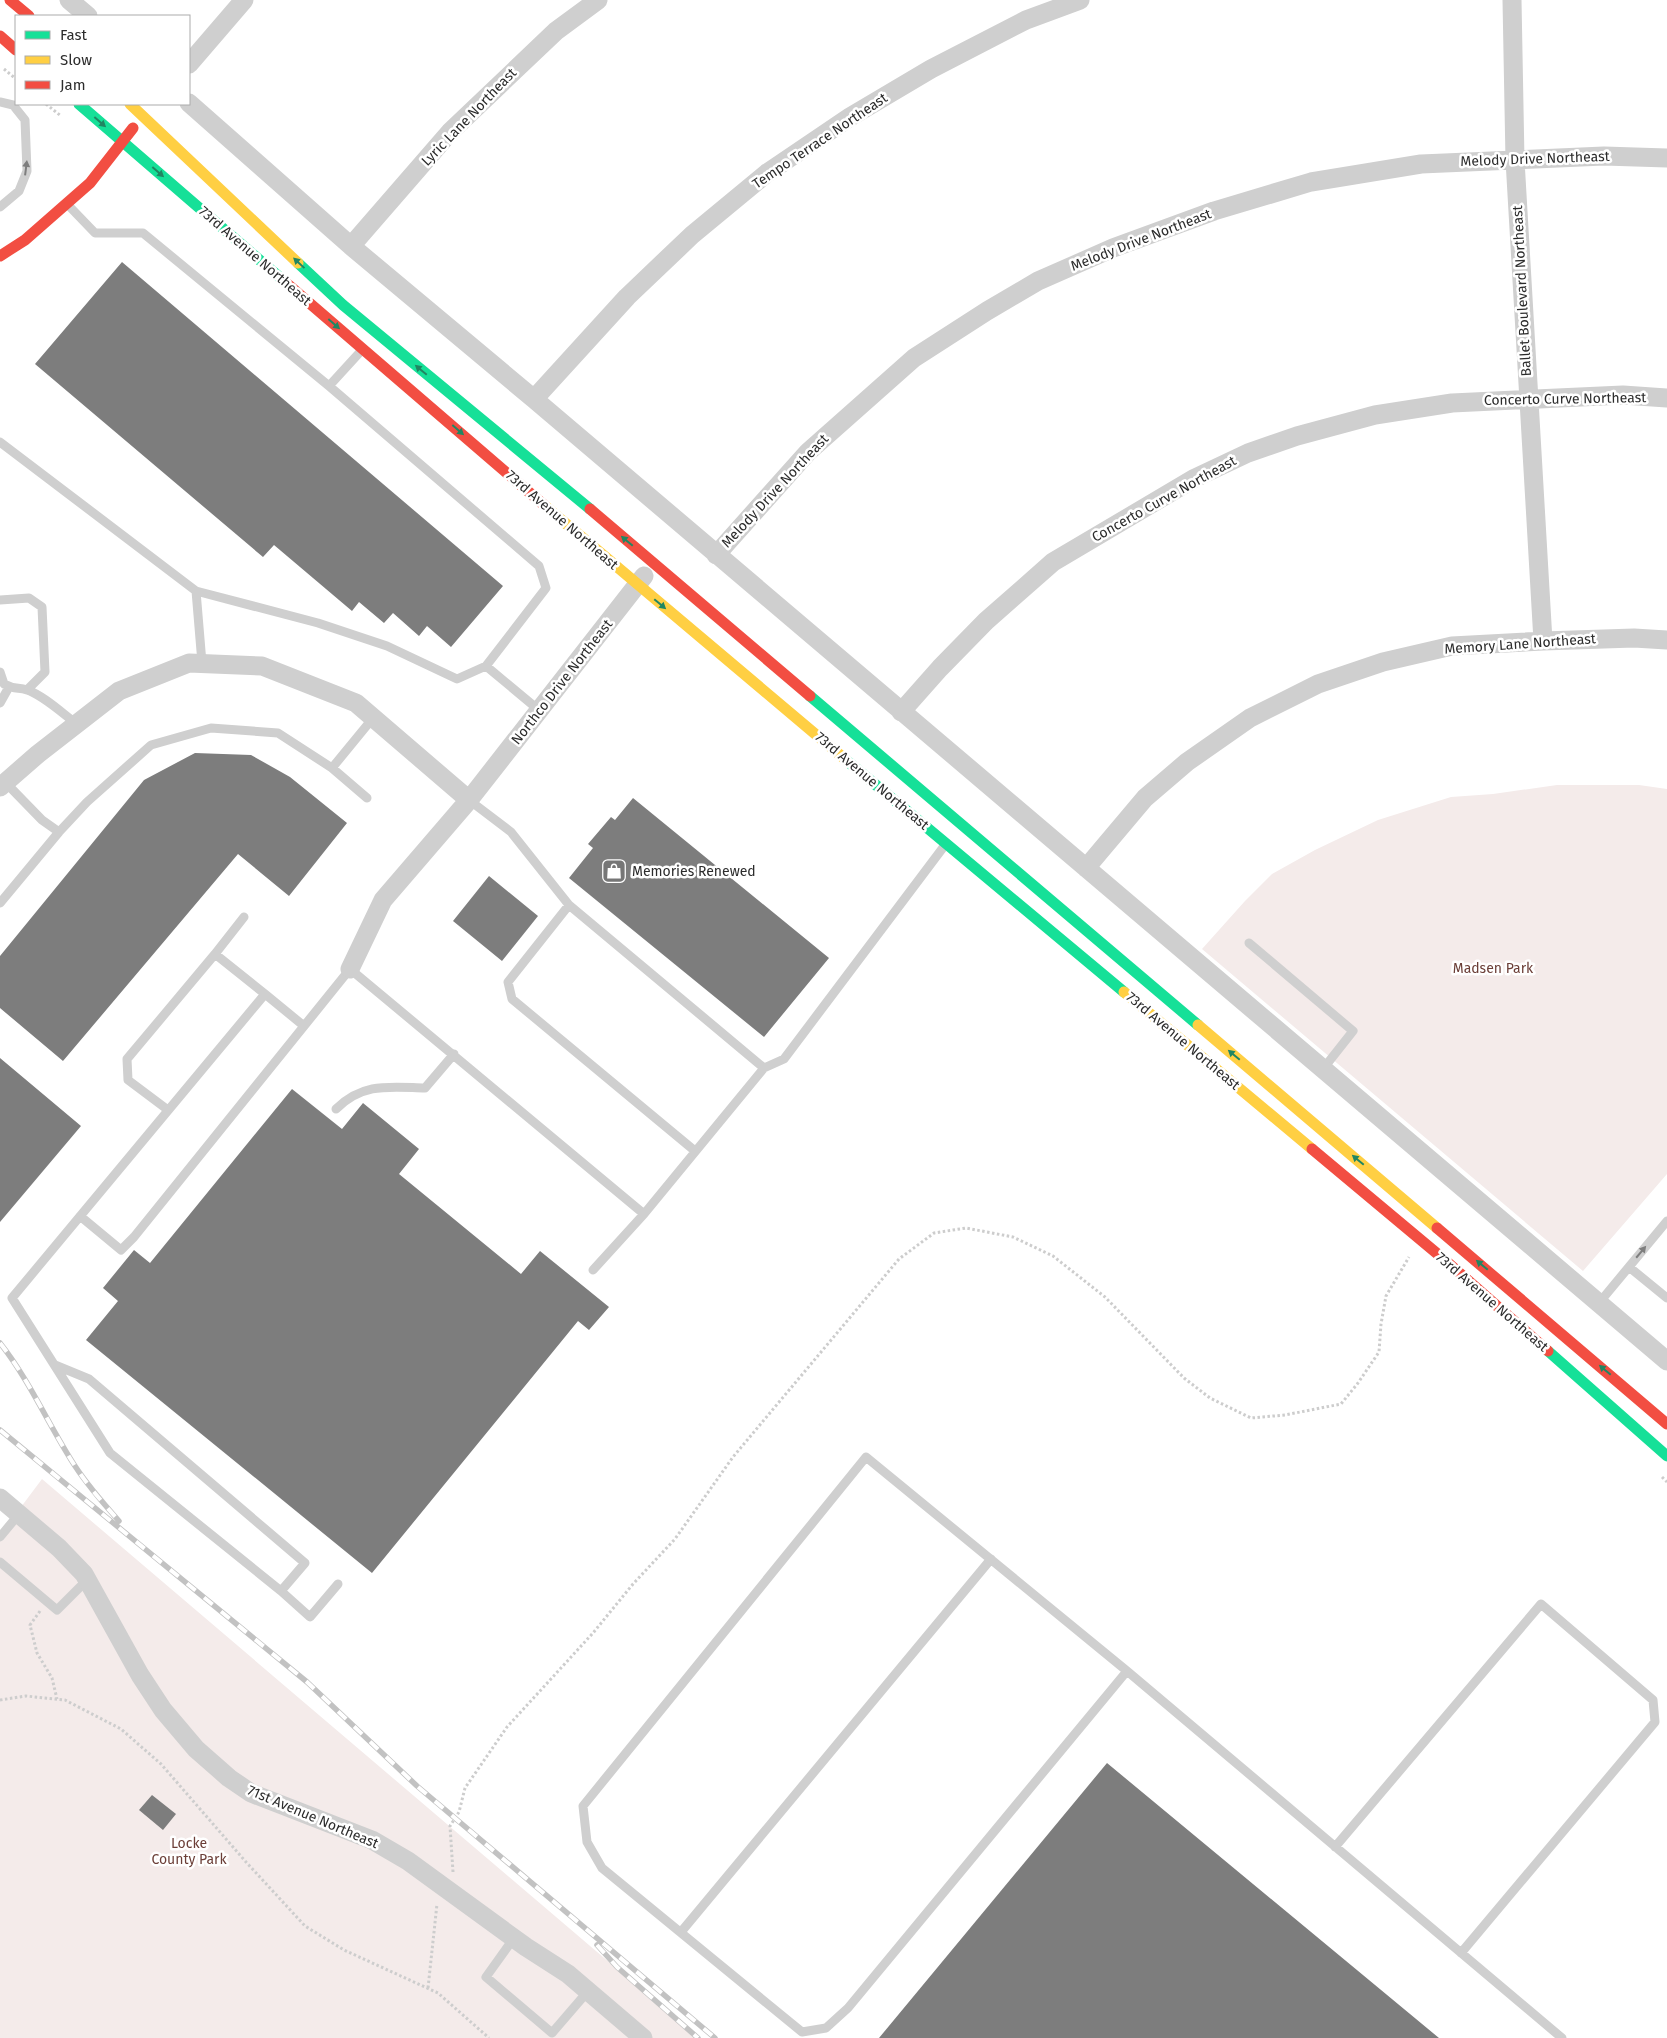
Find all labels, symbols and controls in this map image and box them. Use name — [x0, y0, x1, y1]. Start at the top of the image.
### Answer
legend — [15, 15, 190, 105]
text: Fast — [60, 26, 87, 44]
text: Slow — [60, 51, 92, 69]
street label: Lyric Lane Northeast — [418, 64, 521, 170]
text: Jam — [60, 76, 86, 94]
street label: Tempo Terrace Northeast — [749, 89, 891, 193]
one-way arrow — [94, 116, 106, 128]
street label: Melody Drive Northeast — [1460, 148, 1611, 170]
one-way arrow — [22, 160, 30, 176]
one-way arrow — [152, 166, 164, 178]
street label: 73rd Avenue Northeast — [195, 203, 315, 310]
street label: Ballet Boulevard Northeast — [1509, 204, 1535, 377]
street label: Melody Drive Northeast — [1068, 205, 1215, 275]
one-way arrow — [293, 257, 305, 269]
one-way arrow — [328, 318, 341, 329]
one-way arrow — [415, 365, 427, 376]
street label: Concerto Curve Northeast — [1484, 389, 1647, 409]
one-way arrow — [451, 424, 463, 436]
street label: Melody Drive Northeast — [718, 430, 833, 551]
street label: Concerto Curve Northeast — [1089, 452, 1240, 546]
street label: 73rd Avenue Northeast — [502, 467, 622, 574]
one-way arrow — [621, 535, 634, 546]
one-way arrow — [654, 599, 667, 610]
street label: Northco Drive Northeast — [508, 615, 617, 748]
street label: Memory Lane Northeast — [1444, 630, 1597, 658]
street label: 73rd Avenue Northeast — [812, 728, 933, 834]
shop icon: Memories Renewed — [601, 858, 627, 884]
place label: Memories Renewed — [632, 863, 756, 880]
park label: Madsen Park — [1453, 960, 1534, 977]
street label: 73rd Avenue Northeast — [1123, 988, 1244, 1094]
one-way arrow — [1228, 1049, 1240, 1061]
one-way arrow — [1352, 1154, 1364, 1166]
one-way arrow — [1636, 1246, 1647, 1259]
street label: 73rd Avenue Northeast — [1432, 1249, 1552, 1356]
one-way arrow — [1475, 1260, 1488, 1271]
one-way arrow — [1599, 1365, 1612, 1376]
street label: 71st Avenue Northeast — [245, 1782, 382, 1853]
park label: Locke County Park — [151, 1835, 227, 1868]

